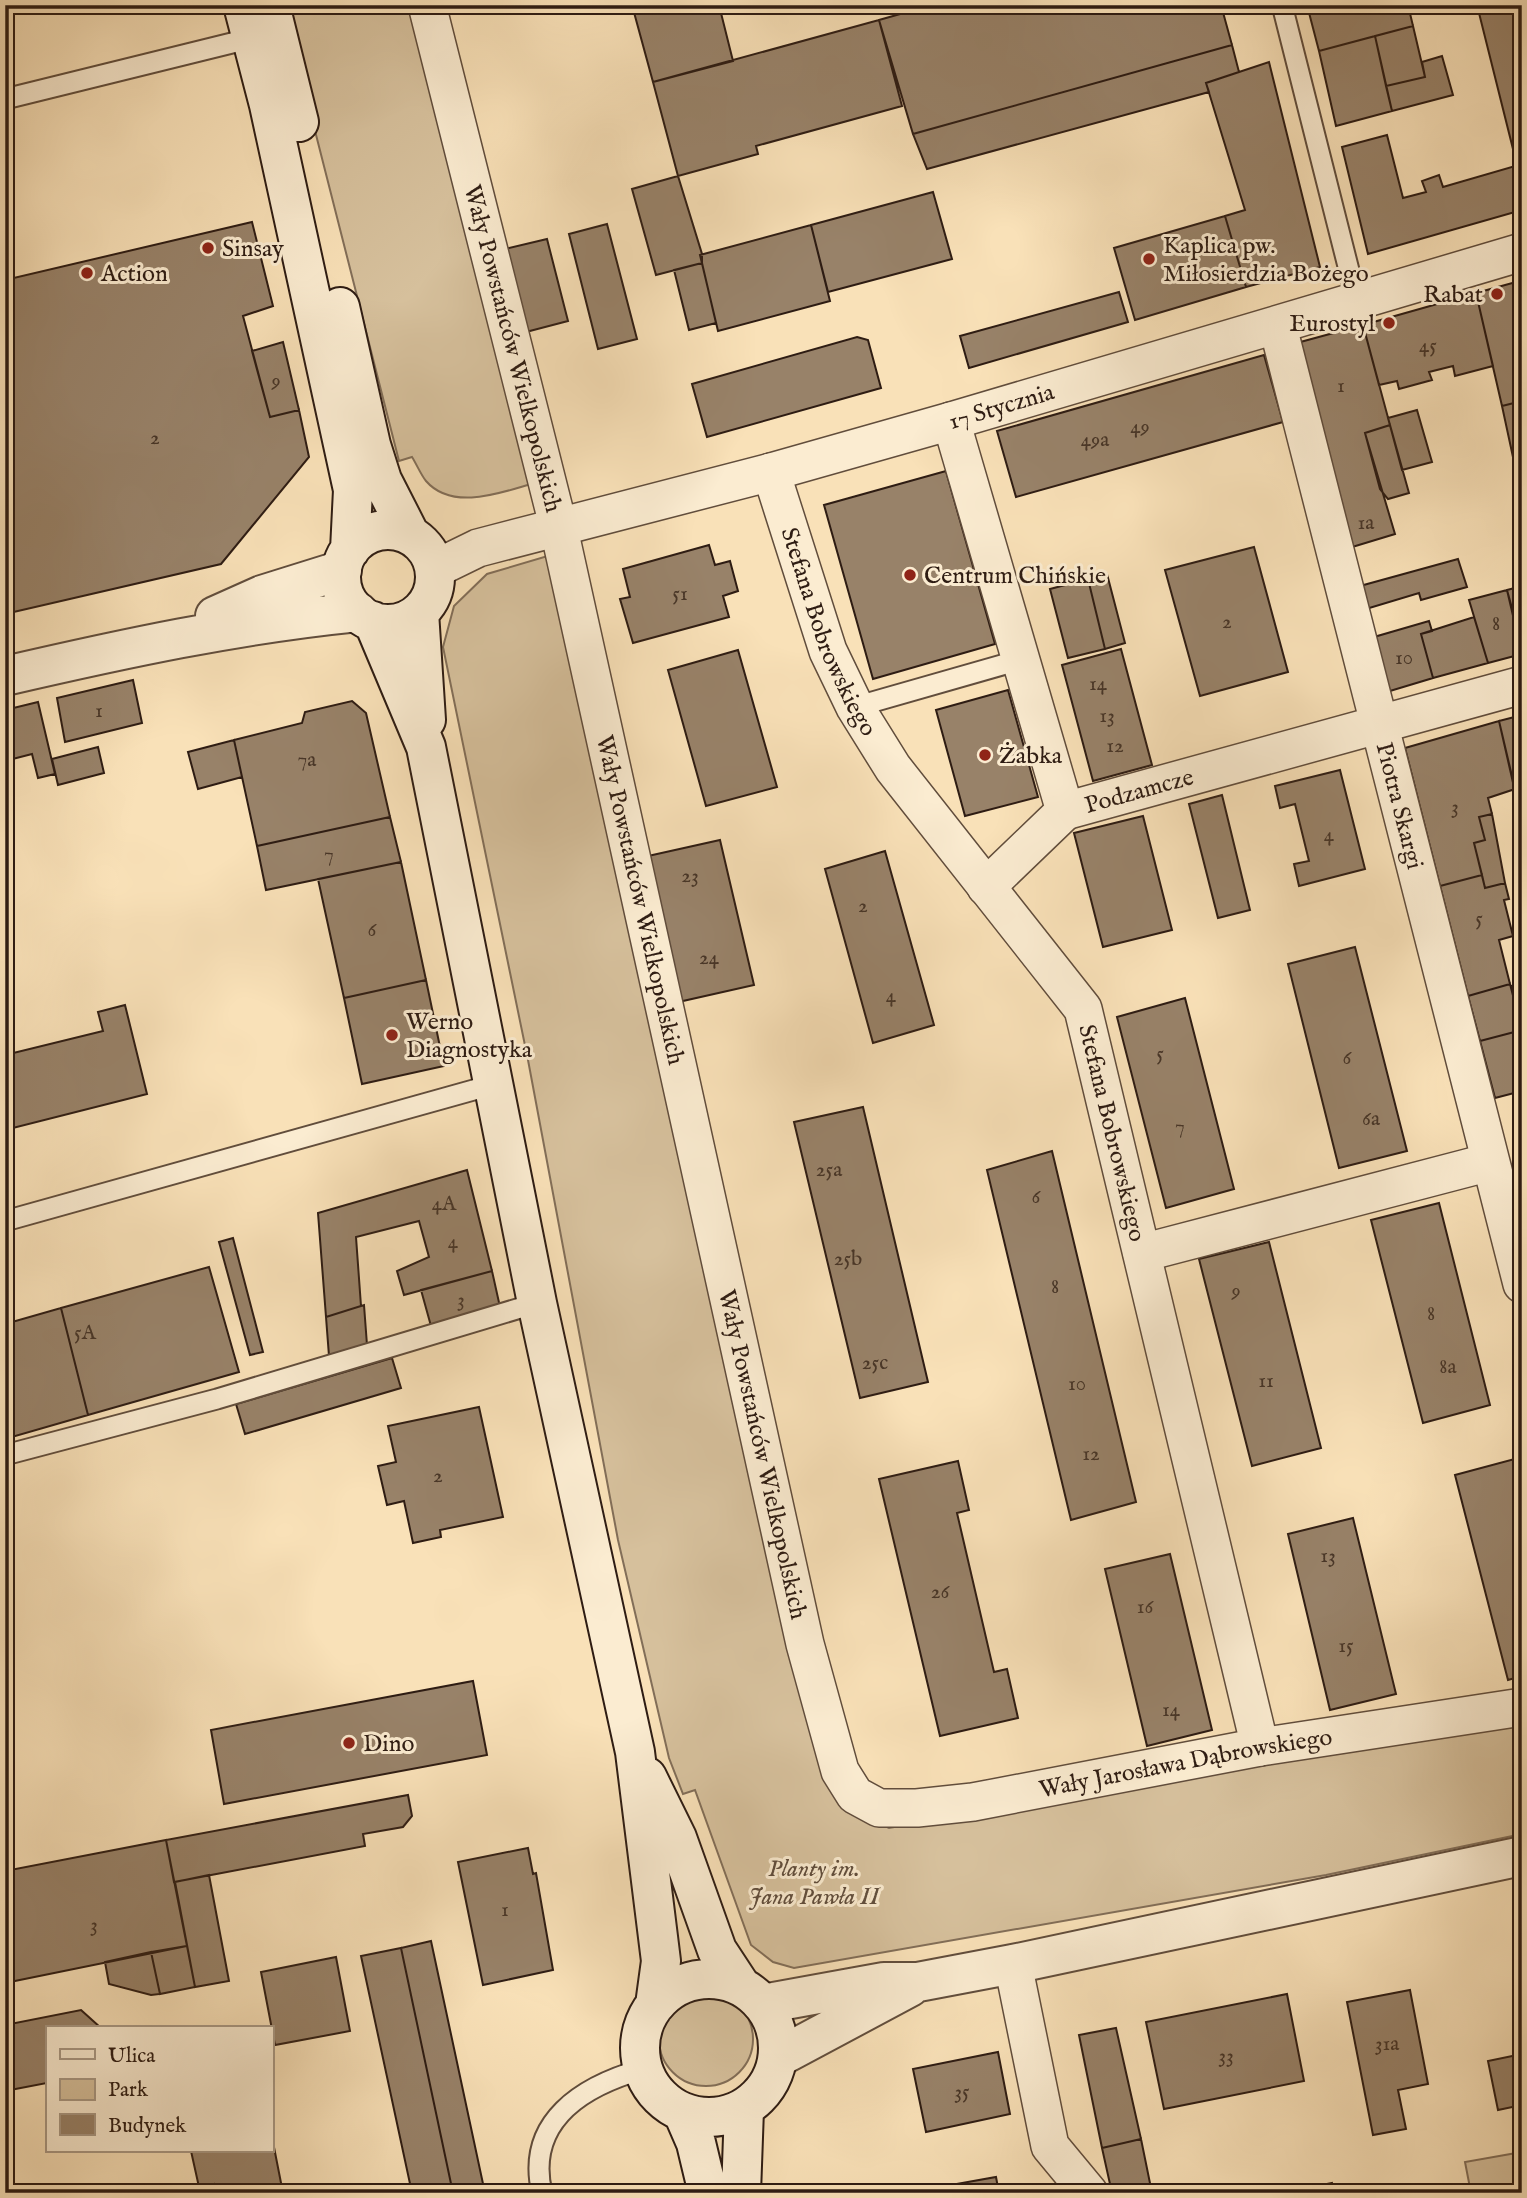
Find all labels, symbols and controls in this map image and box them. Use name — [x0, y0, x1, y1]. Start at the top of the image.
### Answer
street label: Wały Powstańców Wielkopolskich — [456, 182, 568, 516]
place label: Kaplica pw. Miłosierdzia Bożego — [1163, 231, 1369, 290]
place label: Sinsay — [222, 234, 284, 265]
marker: Sinsay — [200, 240, 216, 256]
marker: Kaplica pw. Miłosierdzia Bożego — [1141, 251, 1157, 267]
place label: Action — [100, 259, 168, 290]
marker: Action — [79, 265, 95, 281]
place label: Rabat — [1423, 280, 1483, 311]
marker: Rabat — [1489, 286, 1505, 302]
place label: Eurostyl — [1289, 309, 1375, 340]
marker: Eurostyl — [1381, 315, 1397, 331]
house number: 45 — [1419, 333, 1437, 360]
house number: 9 — [270, 368, 281, 395]
house number: 1 — [1337, 373, 1345, 400]
street label: 17 Stycznia — [945, 377, 1059, 438]
house number: 49 — [1130, 414, 1150, 441]
house number: 2 — [150, 425, 160, 452]
house number: 49a — [1081, 427, 1110, 454]
house number: 1a — [1358, 510, 1375, 537]
street label: Stefana Bobrowskiego — [773, 524, 883, 743]
place label: Centrum Chińskie — [924, 561, 1106, 592]
marker: Centrum Chińskie — [902, 567, 918, 583]
house number: 51 — [672, 581, 688, 608]
house number: 2 — [1222, 609, 1232, 636]
house number: 8 — [1492, 611, 1500, 638]
house number: 10 — [1395, 645, 1413, 672]
house number: 14 — [1089, 671, 1108, 698]
house number: 1 — [95, 698, 103, 725]
house number: 13 — [1099, 703, 1115, 730]
street label: Wały Powstańców Wielkopolskich — [588, 732, 691, 1068]
house number: 12 — [1106, 733, 1124, 760]
street label: Piotra Skargi — [1368, 739, 1430, 873]
place label: Żabka — [999, 741, 1063, 772]
house number: 7a — [298, 747, 317, 774]
marker: Żabka — [977, 747, 993, 763]
street label: Podzamcze — [1081, 762, 1197, 822]
house number: 3 — [1451, 794, 1459, 821]
house number: 4 — [1324, 822, 1335, 849]
house number: 7 — [324, 842, 334, 869]
house number: 23 — [681, 863, 699, 890]
house number: 2 — [858, 893, 868, 920]
house number: 5 — [1475, 906, 1483, 933]
house number: 6 — [368, 917, 378, 944]
house number: 24 — [699, 945, 720, 972]
house number: 4 — [886, 983, 897, 1010]
place label: Werno Diagnostyka — [406, 1007, 533, 1066]
street label: Stefana Bobrowskiego — [1070, 1021, 1152, 1245]
marker: Werno Diagnostyka — [384, 1027, 400, 1043]
house number: 5 — [1156, 1041, 1164, 1068]
house number: 6 — [1343, 1045, 1353, 1072]
house number: 6a — [1362, 1106, 1381, 1133]
house number: 7 — [1175, 1114, 1185, 1141]
house number: 25a — [816, 1157, 843, 1184]
house number: 6 — [1032, 1184, 1042, 1211]
house number: 4A — [432, 1191, 457, 1218]
house number: 4 — [448, 1229, 459, 1256]
house number: 25b — [834, 1246, 862, 1273]
house number: 8 — [1051, 1274, 1059, 1301]
house number: 9 — [1230, 1278, 1241, 1305]
house number: 3 — [457, 1287, 465, 1314]
street label: Wały Powstańców Wielkopolskich — [710, 1287, 813, 1623]
house number: 8 — [1427, 1301, 1435, 1328]
house number: 5A — [74, 1320, 97, 1347]
house number: 25c — [862, 1350, 888, 1377]
house number: 8a — [1439, 1354, 1458, 1381]
house number: 11 — [1258, 1368, 1274, 1395]
house number: 10 — [1068, 1371, 1086, 1398]
house number: 12 — [1082, 1441, 1100, 1468]
house number: 2 — [433, 1463, 443, 1490]
house number: 13 — [1320, 1543, 1336, 1570]
house number: 26 — [931, 1579, 950, 1606]
house number: 16 — [1137, 1594, 1154, 1621]
house number: 15 — [1338, 1633, 1354, 1660]
house number: 14 — [1162, 1697, 1181, 1724]
street label: Wały Jarosława Dąbrowskiego — [1037, 1722, 1334, 1806]
place label: Dino — [363, 1729, 414, 1760]
marker: Dino — [341, 1735, 357, 1751]
park label: Planty im. Jana Pawła II — [749, 1854, 882, 1913]
house number: 1 — [501, 1897, 509, 1924]
house number: 3 — [90, 1912, 98, 1939]
legend — [46, 2026, 273, 2152]
house number: 31a — [1375, 2031, 1400, 2058]
text: Ulica — [108, 2043, 156, 2070]
house number: 33 — [1218, 2043, 1234, 2070]
text: Park — [108, 2077, 149, 2104]
house number: 35 — [954, 2079, 970, 2106]
text: Budynek — [108, 2113, 187, 2140]

